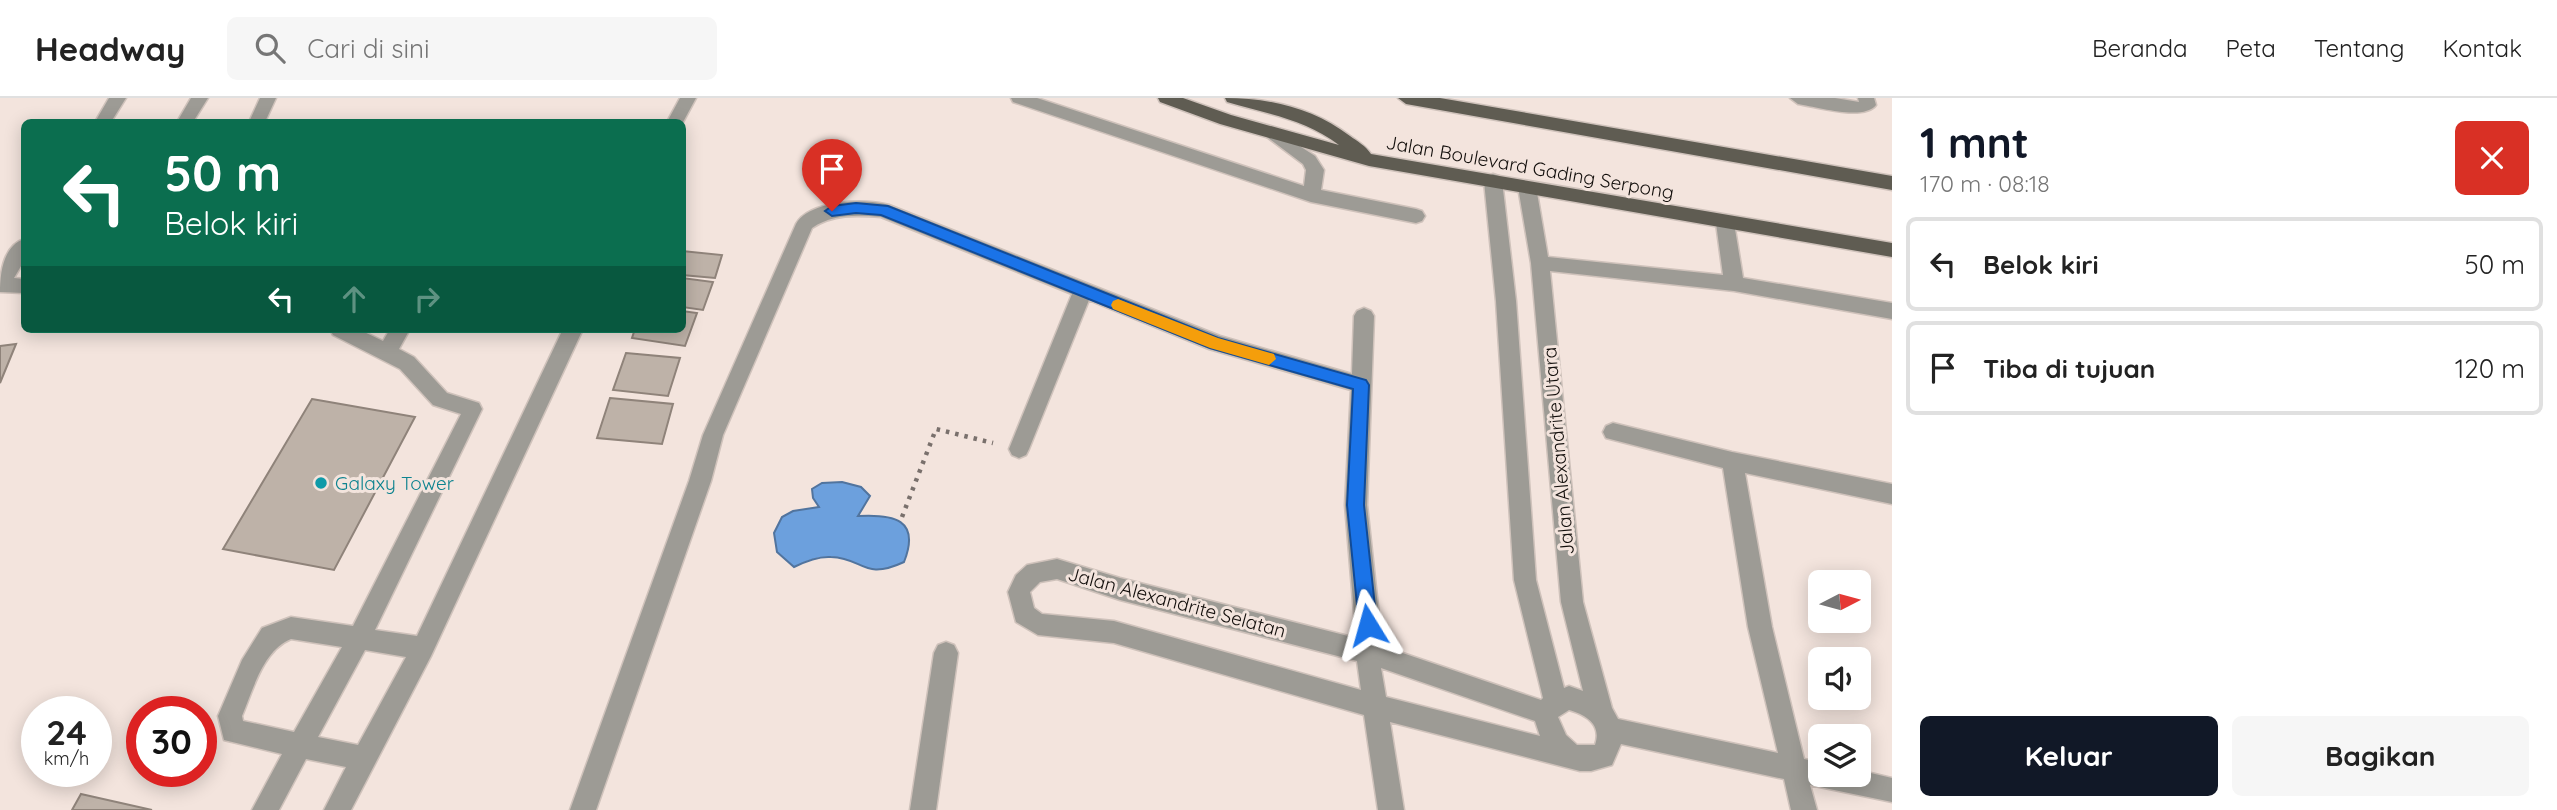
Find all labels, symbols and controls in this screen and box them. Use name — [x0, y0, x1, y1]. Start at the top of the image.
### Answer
search box — [227, 17, 717, 80]
text: Headway — [35, 28, 185, 69]
icon: search — [251, 29, 289, 67]
text: Cari di sini — [307, 32, 430, 65]
text: Beranda — [2092, 33, 2188, 63]
text: Peta — [2226, 33, 2276, 63]
text: Tentang — [2314, 33, 2404, 63]
text: Kontak — [2442, 33, 2522, 63]
text: 1 mnt — [1920, 116, 2029, 169]
button: close — [2455, 121, 2529, 195]
street label: Jalan Boulevard Gading Serpong — [1384, 130, 1676, 204]
pin — [802, 139, 862, 211]
text: 50 m — [164, 142, 281, 203]
icon: left — [49, 147, 140, 238]
icon: arrive — [813, 150, 851, 188]
text: 170 m · 08:18 — [1920, 169, 2050, 198]
text: Belok kiri — [164, 203, 298, 243]
icon: left — [1924, 245, 1962, 283]
text: Belok kiri — [1983, 248, 2099, 281]
text: 50 m — [2465, 248, 2525, 281]
icon: left — [262, 280, 300, 318]
icon: ahead — [335, 280, 373, 318]
icon: right — [408, 280, 446, 318]
street label: Jalan Alexandrite Utara — [1537, 346, 1579, 556]
icon: arrive — [1924, 349, 1962, 387]
text: Tiba di tujuan — [1983, 352, 2155, 385]
text: 120 m — [2455, 352, 2525, 385]
place label: Galaxy Tower — [335, 471, 455, 495]
marker: Galaxy Tower — [313, 475, 329, 491]
street label: Jalan Alexandrite Selatan — [1065, 561, 1289, 643]
north arrow — [1808, 570, 1871, 634]
map controls — [1808, 570, 1871, 787]
position arrow — [1331, 588, 1405, 662]
button: sound — [1808, 647, 1871, 710]
speed limit sign: 30 — [126, 696, 217, 787]
text: 24 — [46, 710, 87, 754]
button: Keluar — [1920, 716, 2218, 796]
button: Bagikan — [2232, 716, 2529, 796]
button: layers — [1808, 724, 1871, 787]
text: km/h — [44, 747, 89, 770]

